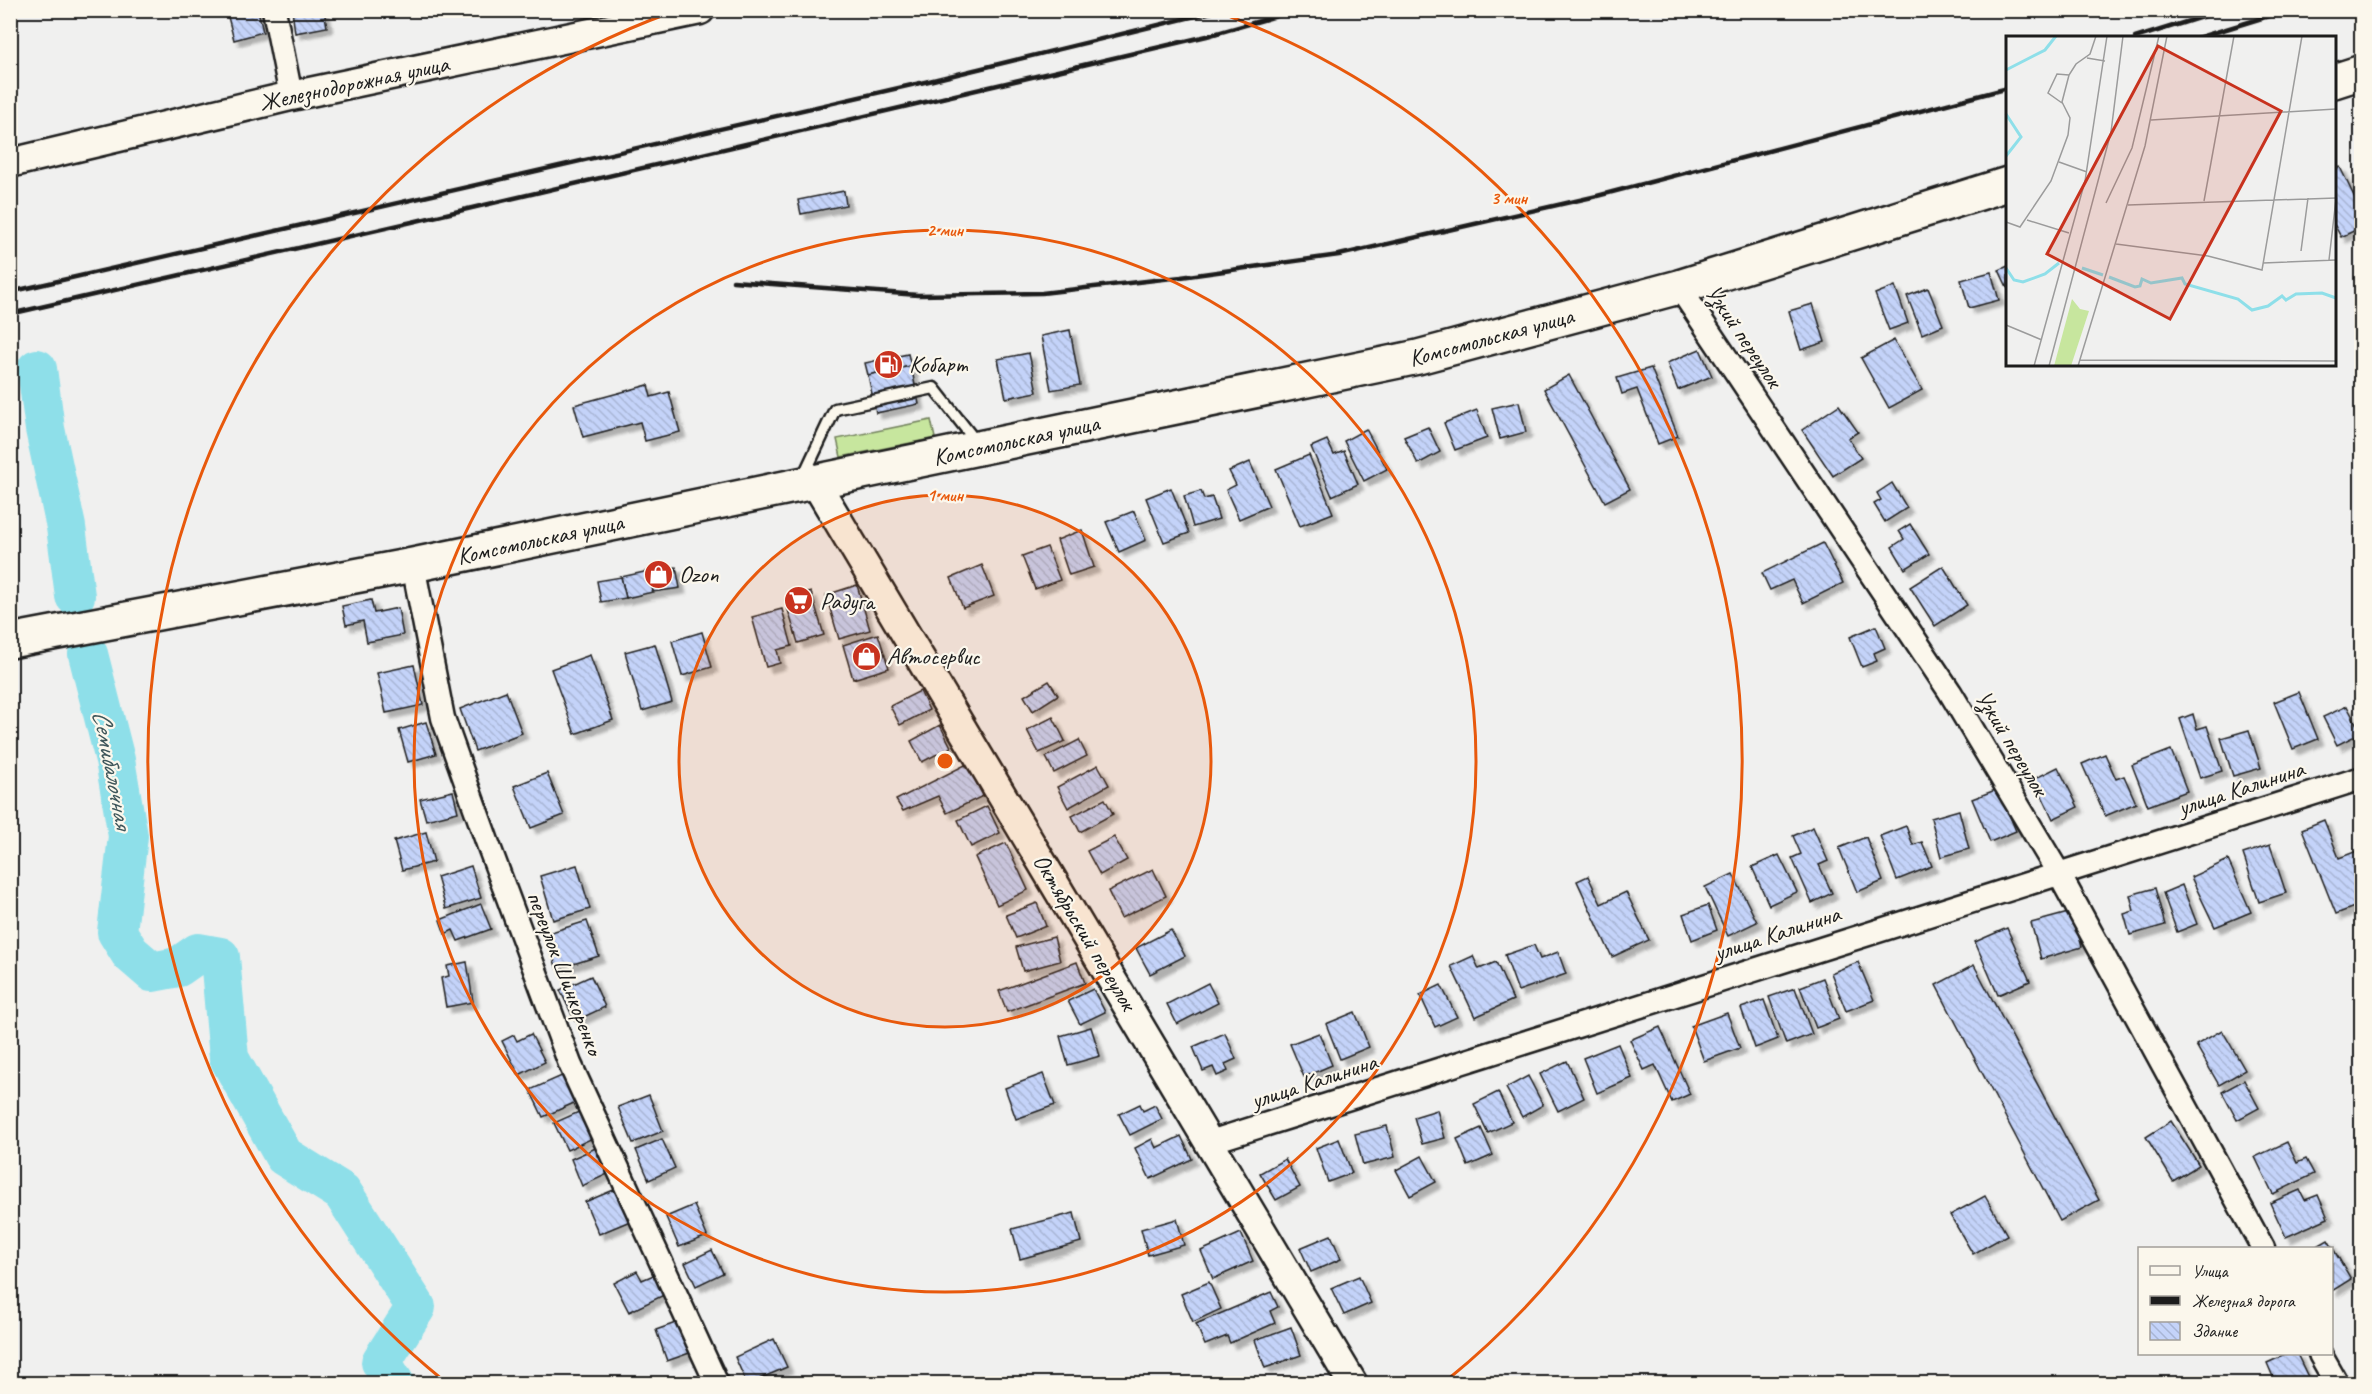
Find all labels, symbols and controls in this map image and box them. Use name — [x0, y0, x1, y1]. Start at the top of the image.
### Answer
inset map — [2006, 36, 2336, 366]
street label: Железнодорожная улица — [256, 48, 453, 118]
text: 3 мин — [1491, 187, 1528, 209]
text: 2 мин — [927, 219, 964, 241]
street label: Узкий переулок — [1698, 279, 1791, 395]
street label: Комсомольская улица — [1405, 300, 1578, 373]
fuel station icon: Кобарт — [872, 348, 904, 380]
place label: Кобарт — [909, 349, 968, 379]
street label: Комсомольская улица — [930, 407, 1103, 472]
text: 1 мин — [927, 484, 964, 506]
street label: Комсомольская улица — [454, 506, 627, 571]
shop icon: Ozon — [642, 558, 674, 590]
place label: Ozon — [679, 559, 719, 589]
supermarket icon: Радуга — [783, 585, 815, 617]
place label: Радуга — [820, 586, 876, 616]
shop icon: Автосервис — [850, 640, 882, 672]
place label: Автосервис — [887, 641, 981, 671]
street label: Узкий переулок — [1968, 685, 2056, 803]
water label: Семибалочная — [85, 707, 141, 835]
centre of rings — [935, 751, 955, 771]
street label: улица Калинина — [2172, 753, 2309, 823]
street label: Октябрьский переулок — [1026, 848, 1145, 1018]
street label: переулок Шинкоренко — [520, 887, 611, 1061]
street label: улица Калинина — [1708, 898, 1845, 968]
street label: улица Калинина — [1245, 1046, 1382, 1116]
legend — [2138, 1247, 2333, 1355]
text: Улица — [2192, 1260, 2229, 1282]
text: Железная дорога — [2192, 1290, 2296, 1313]
text: Здание — [2192, 1320, 2238, 1342]

